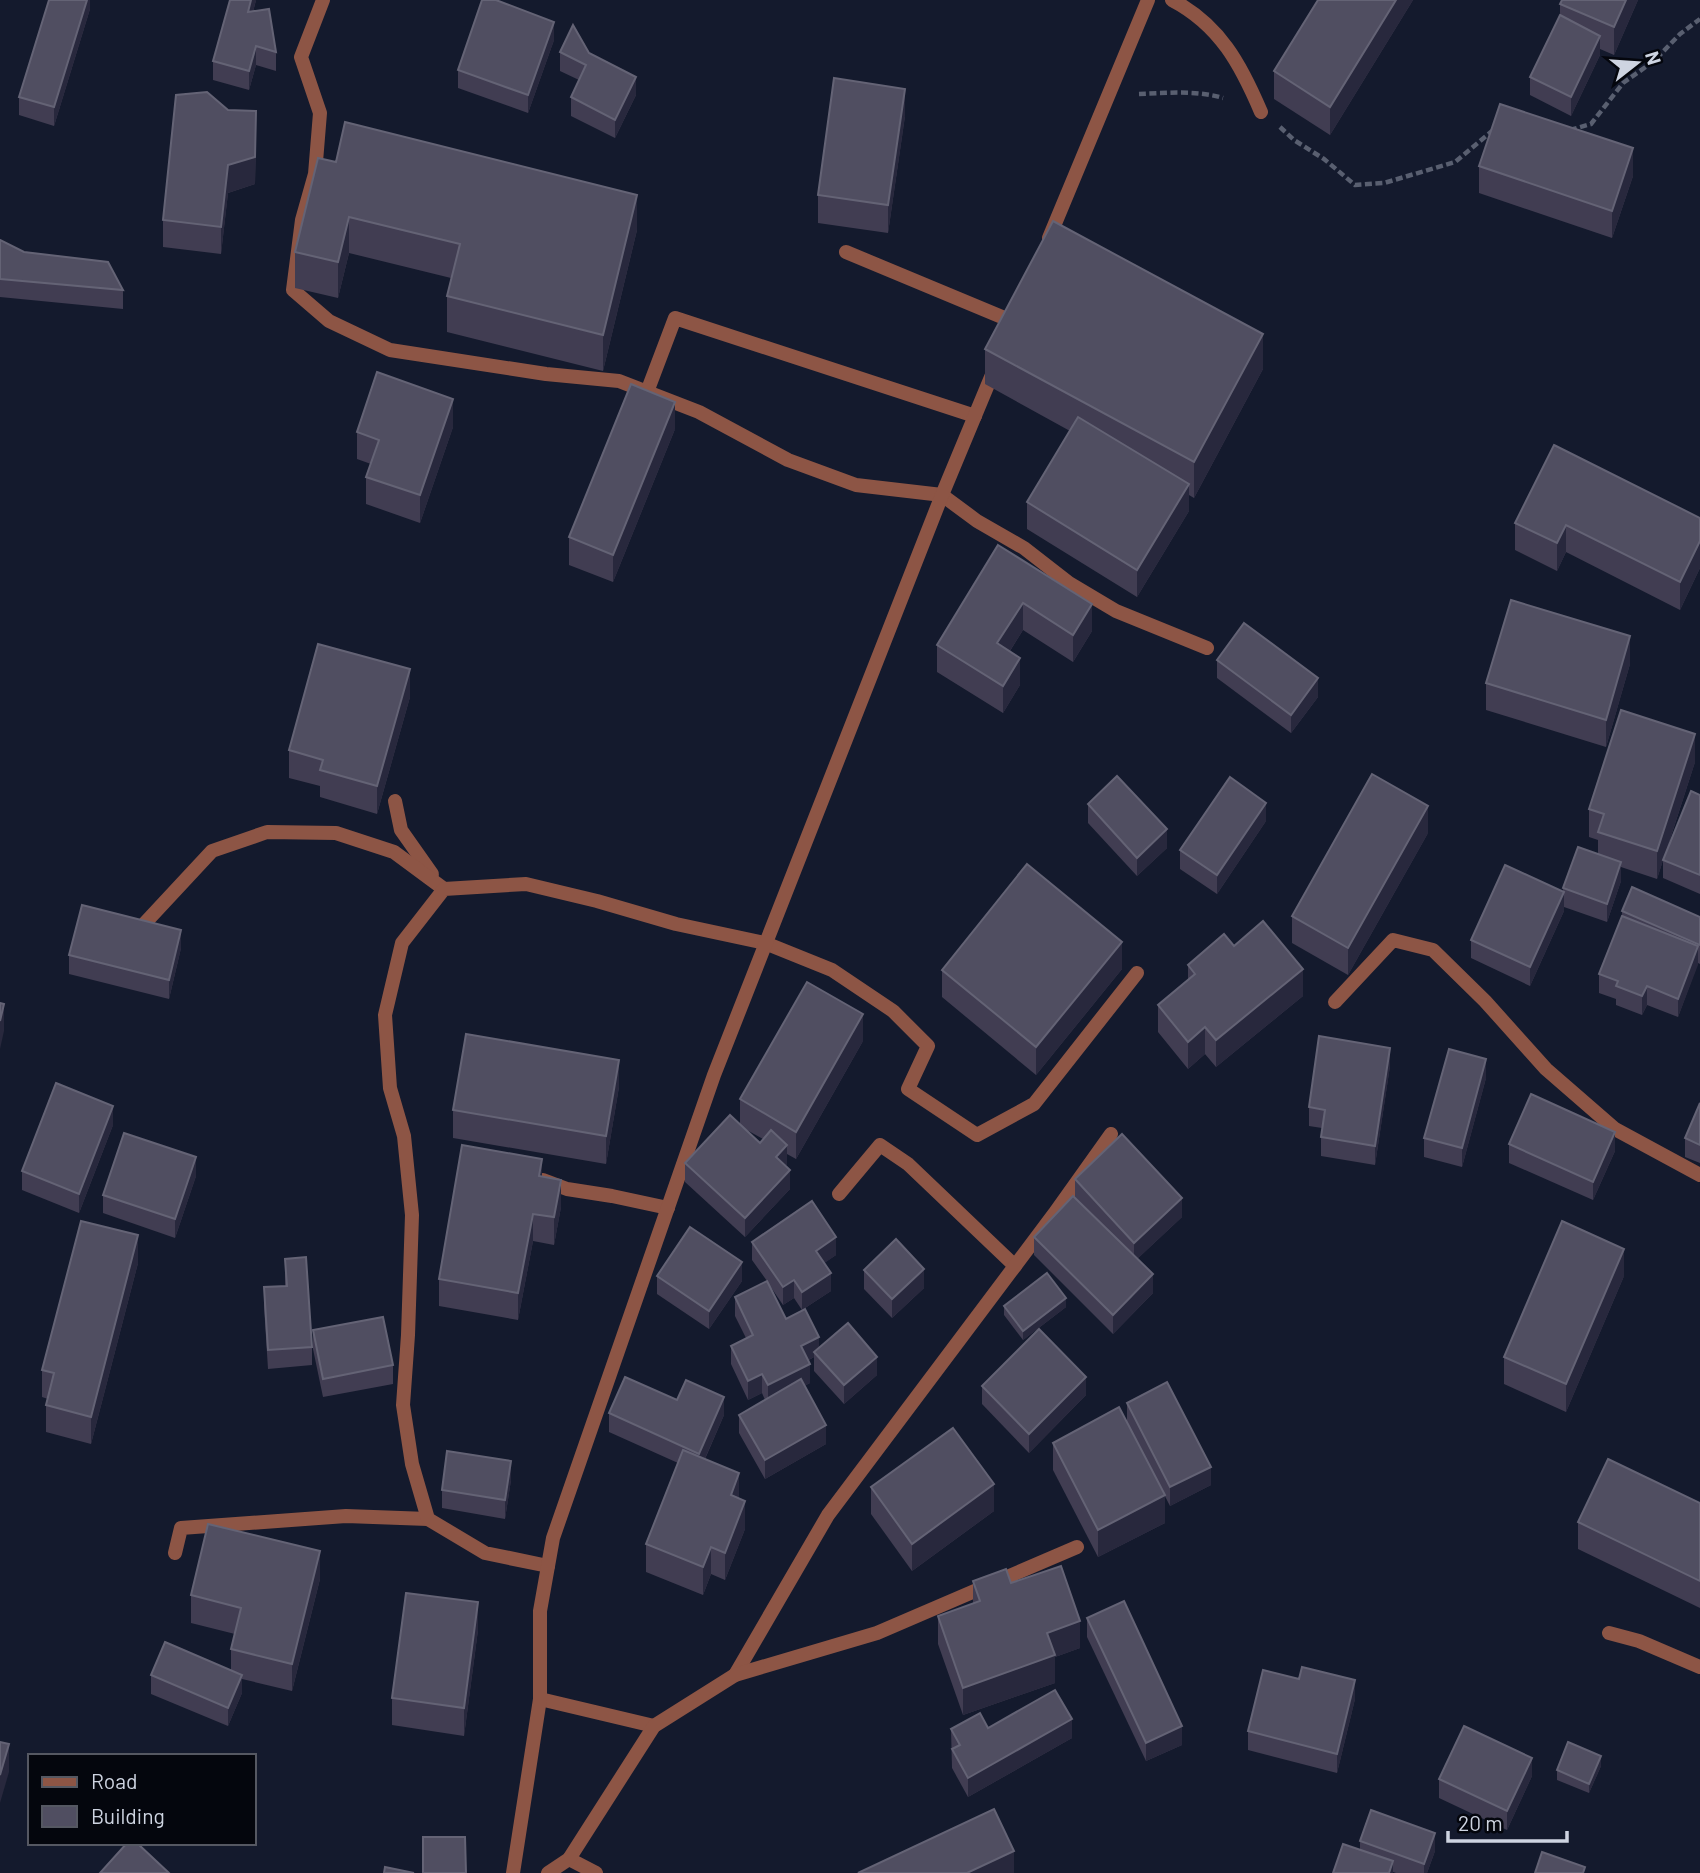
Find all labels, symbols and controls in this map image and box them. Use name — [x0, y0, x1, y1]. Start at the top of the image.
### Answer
north arrow — [1602, 28, 1672, 98]
text: N — [1641, 48, 1667, 67]
legend — [28, 1754, 256, 1845]
text: Road — [91, 1768, 137, 1793]
scale bar — [1448, 1800, 1567, 1844]
text: Building — [91, 1803, 165, 1828]
text: 20 m — [1458, 1810, 1503, 1835]

